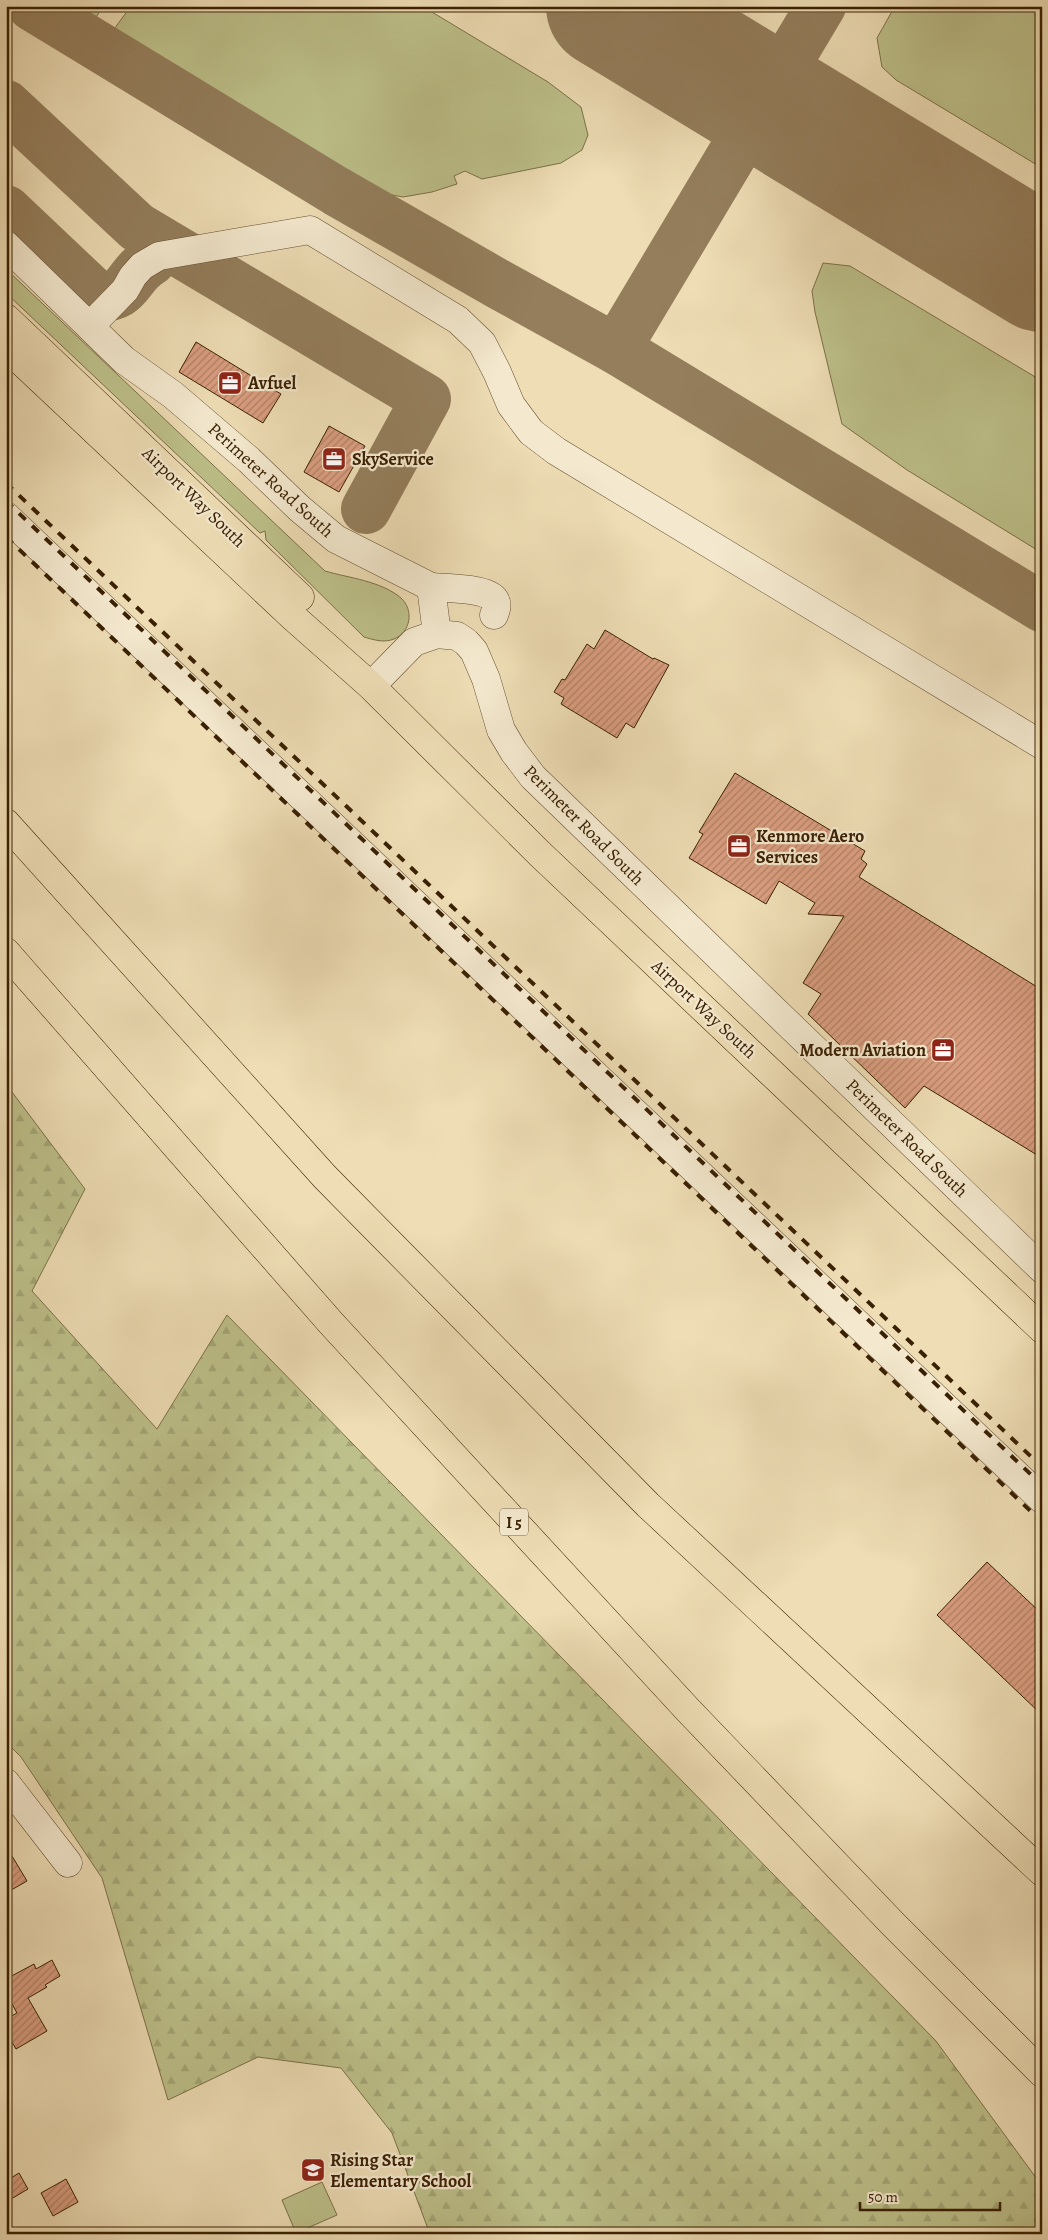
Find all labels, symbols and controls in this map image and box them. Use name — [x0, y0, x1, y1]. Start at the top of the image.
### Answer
office icon: Avfuel — [217, 370, 243, 396]
place label: Avfuel — [247, 371, 296, 395]
street label: Perimeter Road South — [203, 417, 339, 543]
street label: Airport Way South — [136, 441, 251, 553]
office icon: SkyService — [321, 446, 347, 472]
place label: SkyService — [352, 447, 434, 471]
street label: Perimeter Road South — [519, 760, 650, 891]
place label: Kenmore Aero Services — [756, 824, 864, 869]
office icon: Kenmore Aero Services — [726, 833, 752, 859]
street label: Airport Way South — [646, 953, 762, 1064]
office icon: Modern Aviation — [930, 1037, 956, 1063]
place label: Modern Aviation — [799, 1038, 926, 1062]
street label: Perimeter Road South — [841, 1073, 974, 1203]
road number: I 5 — [500, 1508, 528, 1535]
place label: Rising Star Elementary School — [330, 2148, 472, 2193]
school or university icon: Rising Star Elementary School — [300, 2157, 326, 2183]
scale bar — [860, 2180, 1000, 2212]
text: 50 m — [868, 2187, 898, 2207]

